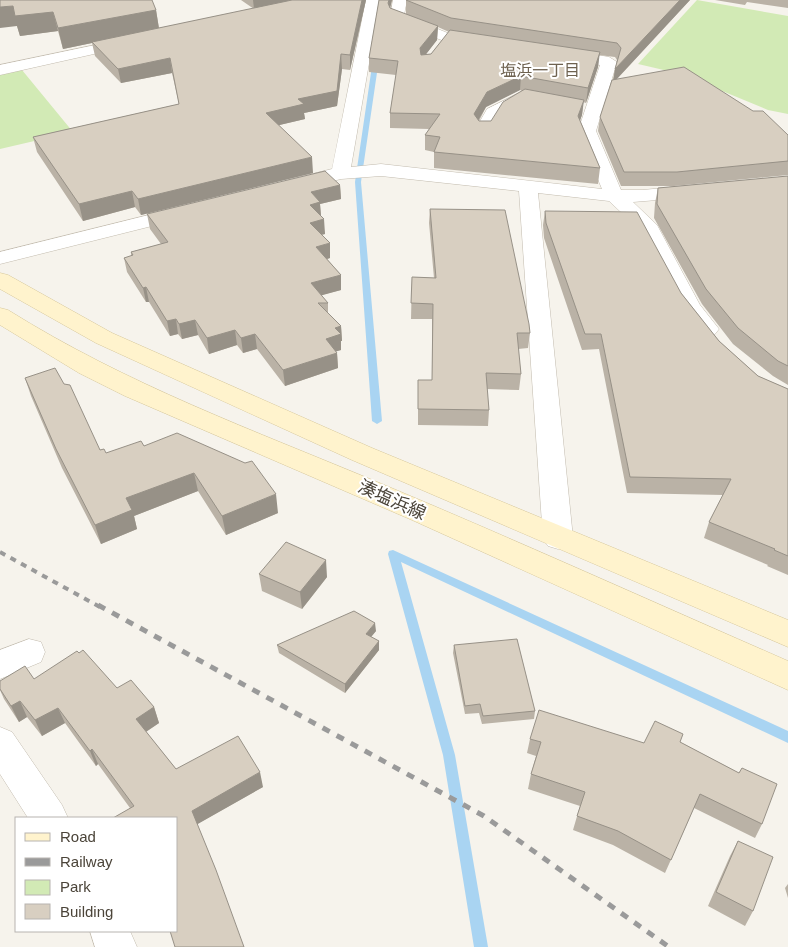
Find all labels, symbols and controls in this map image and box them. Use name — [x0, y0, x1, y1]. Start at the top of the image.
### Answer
district label: 塩浜一丁目 — [500, 62, 580, 79]
street label: 湊塩浜線 — [355, 476, 429, 524]
legend — [15, 817, 178, 932]
text: Road — [60, 828, 96, 845]
text: Railway — [60, 853, 113, 870]
text: Park — [60, 878, 91, 895]
text: Building — [60, 903, 113, 920]

